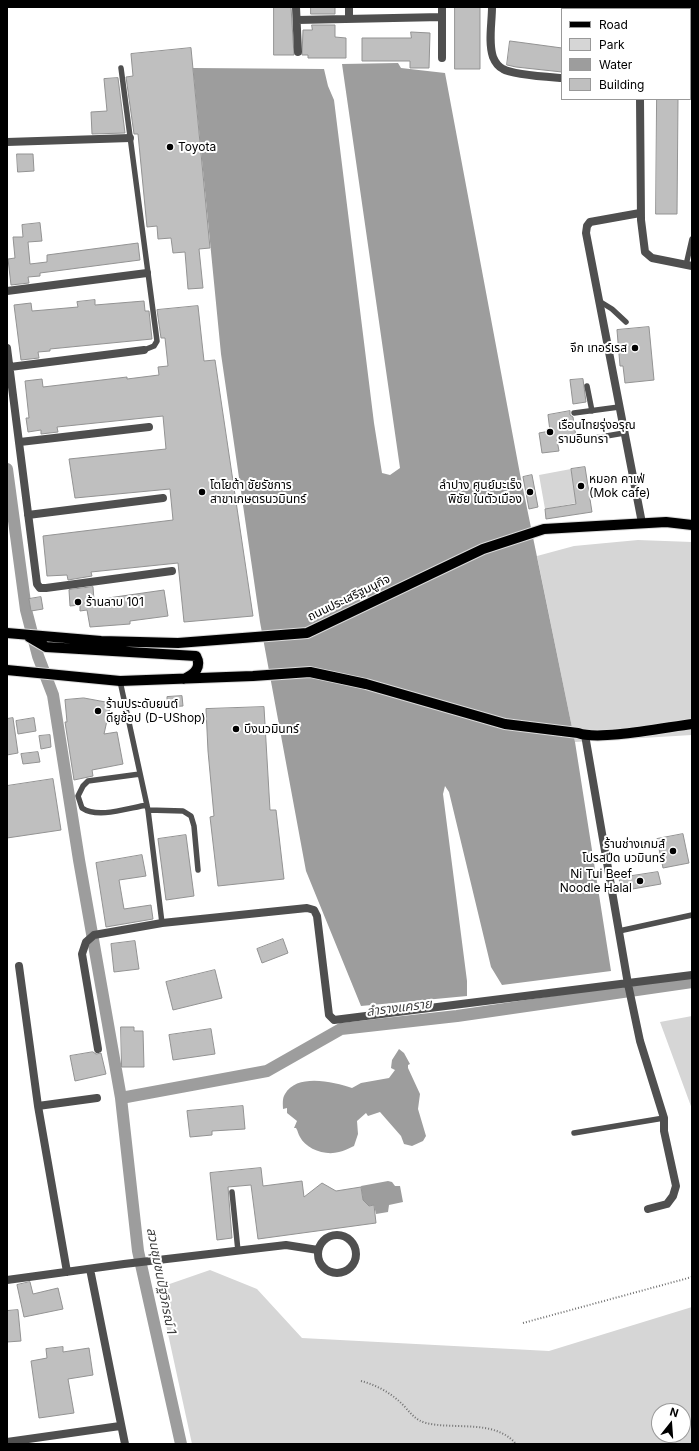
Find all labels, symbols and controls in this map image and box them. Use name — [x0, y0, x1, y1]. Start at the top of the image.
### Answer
legend — [561, 8, 691, 100]
text: Road — [599, 17, 628, 32]
text: Park — [599, 37, 625, 52]
text: Water — [599, 57, 632, 72]
text: Building — [599, 77, 644, 92]
place label: Toyota — [178, 140, 216, 154]
marker: Toyota — [165, 142, 175, 152]
place label: จึก เทอร์เรส — [570, 341, 627, 355]
marker: จึก เทอร์เรส — [630, 343, 640, 353]
place label: เรือนไทยรุ่งอรุณ รามอินทรา — [558, 418, 636, 446]
marker: เรือนไทยรุ่งอรุณ รามอินทรา — [545, 427, 555, 437]
place label: หมอก คาเฟ่ (Mok cafe) — [589, 472, 650, 500]
place label: โตโยต้า ชัยรัชการ สาขาเกษตรนวมินทร์ — [210, 478, 306, 506]
place label: ลำปาง ศูนย์มะเร็ง พิชัย ในตัวเมือง — [439, 478, 522, 506]
marker: หมอก คาเฟ่ (Mok cafe) — [576, 481, 586, 491]
marker: โตโยต้า ชัยรัชการ สาขาเกษตรนวมินทร์ — [197, 487, 207, 497]
marker: ลำปาง ศูนย์มะเร็ง พิชัย ในตัวเมือง — [525, 487, 535, 497]
street label: ถนนประเสริฐมนูกิจ — [305, 572, 393, 624]
place label: ร้านลาบ 101 — [86, 595, 144, 609]
marker: ร้านลาบ 101 — [73, 597, 83, 607]
place label: ร้านประดับยนต์ ดียูช้อป (D-UShop) — [106, 697, 206, 725]
marker: ร้านประดับยนต์ ดียูช้อป (D-UShop) — [93, 706, 103, 716]
place label: บึงนวมินทร์ — [244, 722, 299, 736]
marker: บึงนวมินทร์ — [231, 724, 241, 734]
place label: ร้านช่างเกมส์ โปรสปีด นวมินทร์ — [582, 837, 665, 865]
marker: ร้านช่างเกมส์ โปรสปีด นวมินทร์ — [668, 846, 678, 856]
place label: Ni Tui Beef Noodle Halal — [560, 867, 632, 895]
marker: Ni Tui Beef Noodle Halal — [635, 876, 645, 886]
water label: ลำรางแคราย — [365, 996, 433, 1020]
water label: สวนชุมชนปัฐวิกรณ์ 1 — [143, 1226, 179, 1336]
north arrow — [651, 1403, 691, 1443]
text: N — [668, 1405, 680, 1420]

